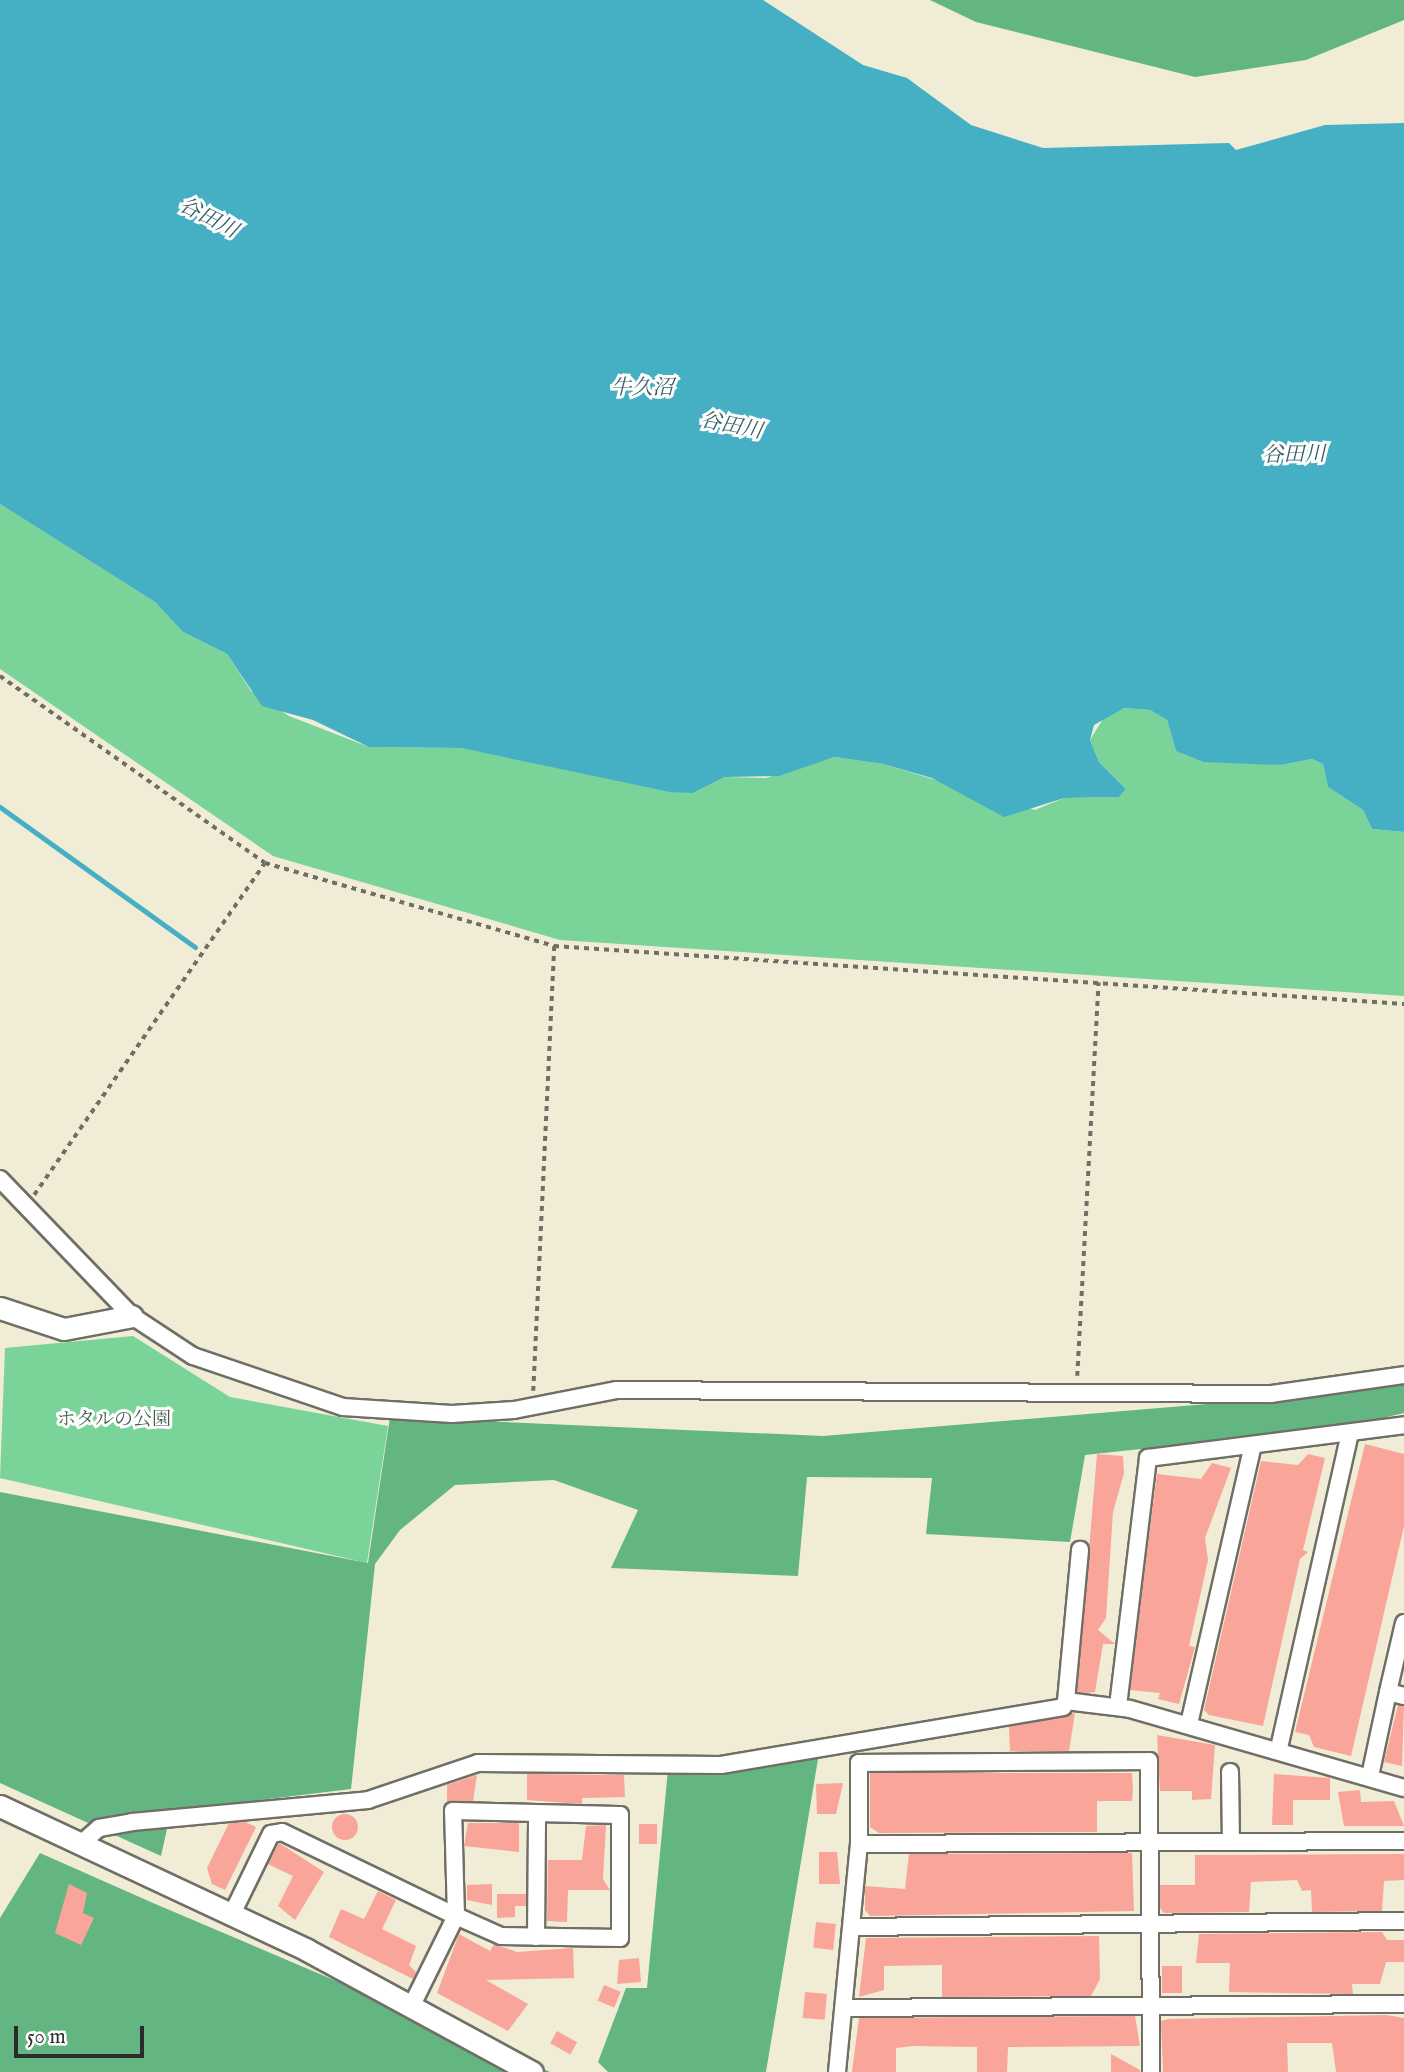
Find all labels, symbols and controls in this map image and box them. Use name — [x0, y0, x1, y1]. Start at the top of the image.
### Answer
water label: 谷田川 — [174, 193, 242, 245]
water label: 牛久沼 — [611, 376, 673, 402]
water label: 谷田川 — [698, 409, 764, 445]
water label: 谷田川 — [1262, 443, 1326, 469]
park label: ホタルの公園 — [57, 1410, 171, 1432]
scale bar — [18, 2012, 147, 2056]
text: 50 m — [27, 2024, 66, 2051]

